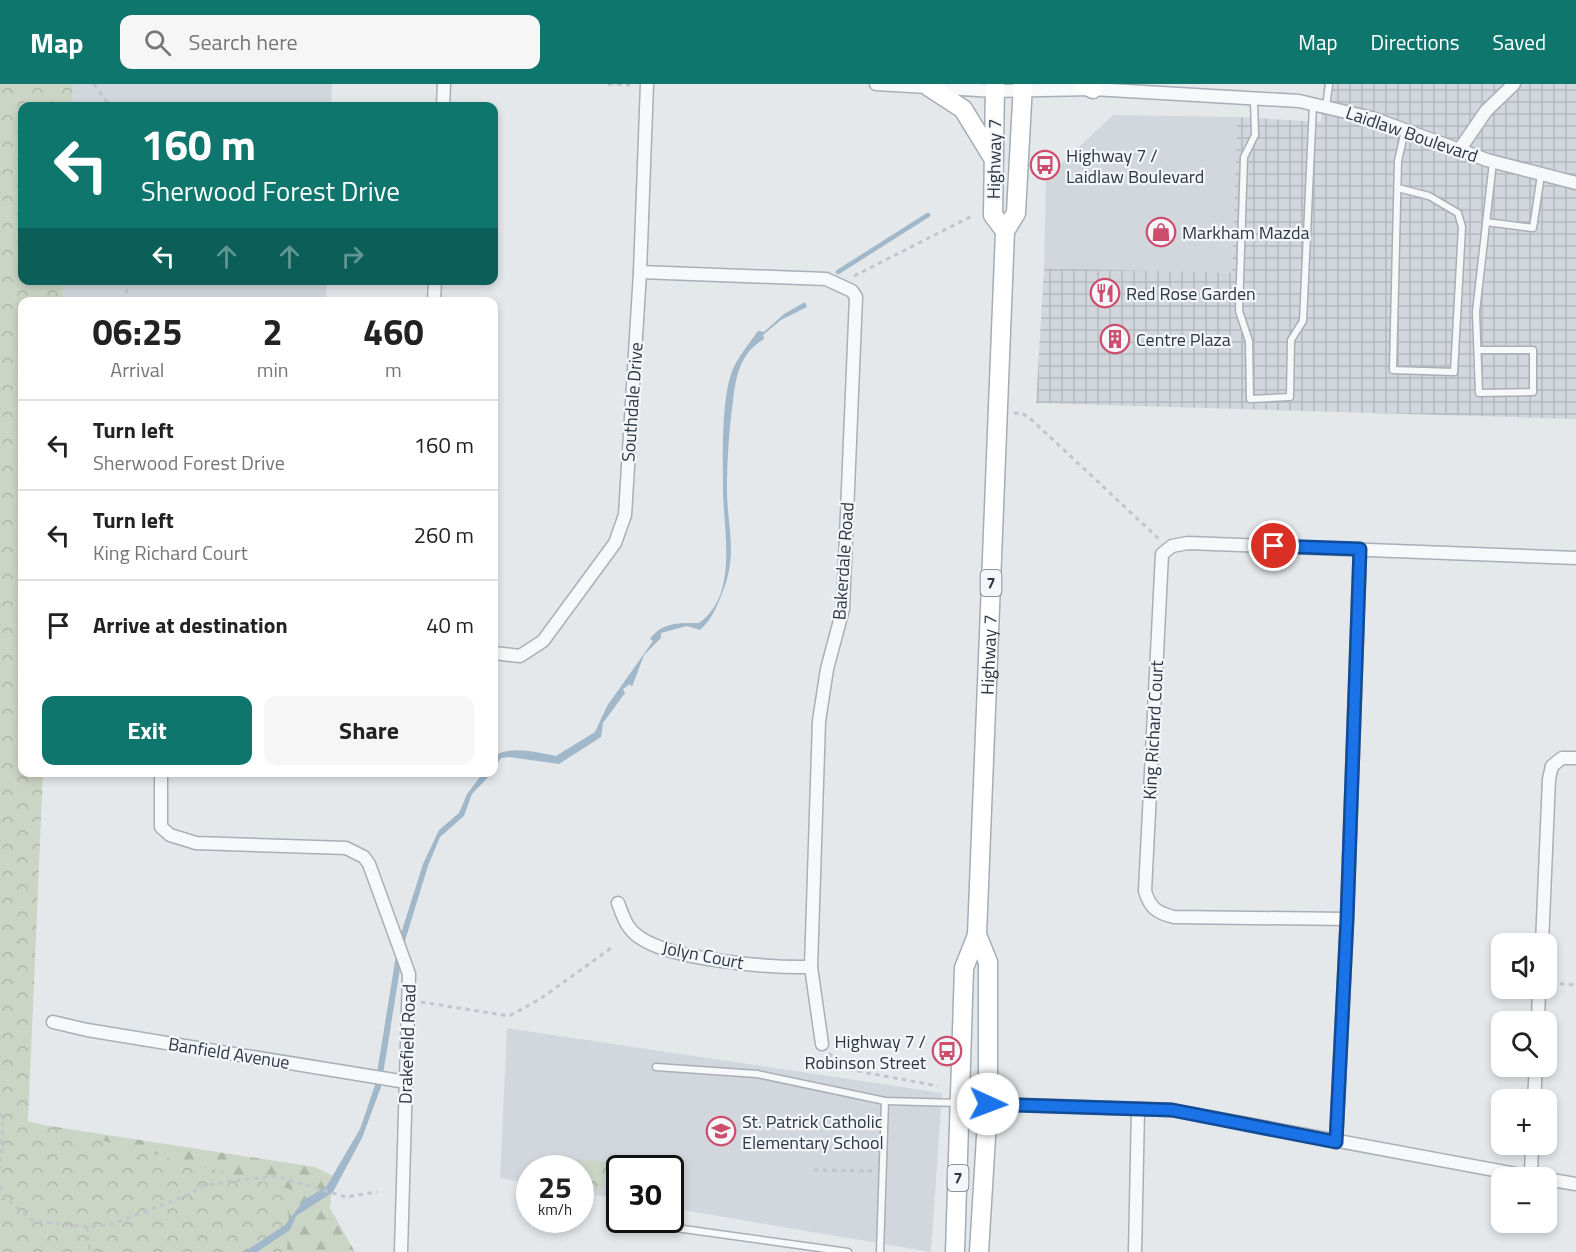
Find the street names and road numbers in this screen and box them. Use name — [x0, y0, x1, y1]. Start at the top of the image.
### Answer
street label: Laidlaw Boulevard — [1342, 99, 1482, 169]
street label: Highway 7 — [980, 119, 1008, 199]
street label: Southdale Drive — [614, 341, 650, 463]
street label: Bakerdale Road — [825, 501, 861, 621]
road number: 7 — [980, 570, 1002, 596]
street label: Highway 7 — [973, 614, 1003, 695]
street label: King Richard Court — [1136, 659, 1170, 800]
street label: Jolyn Court — [660, 934, 747, 976]
street label: Drakefield Road — [391, 984, 423, 1104]
street label: Banfield Avenue — [166, 1030, 292, 1076]
road number: 7 — [948, 1165, 968, 1191]

